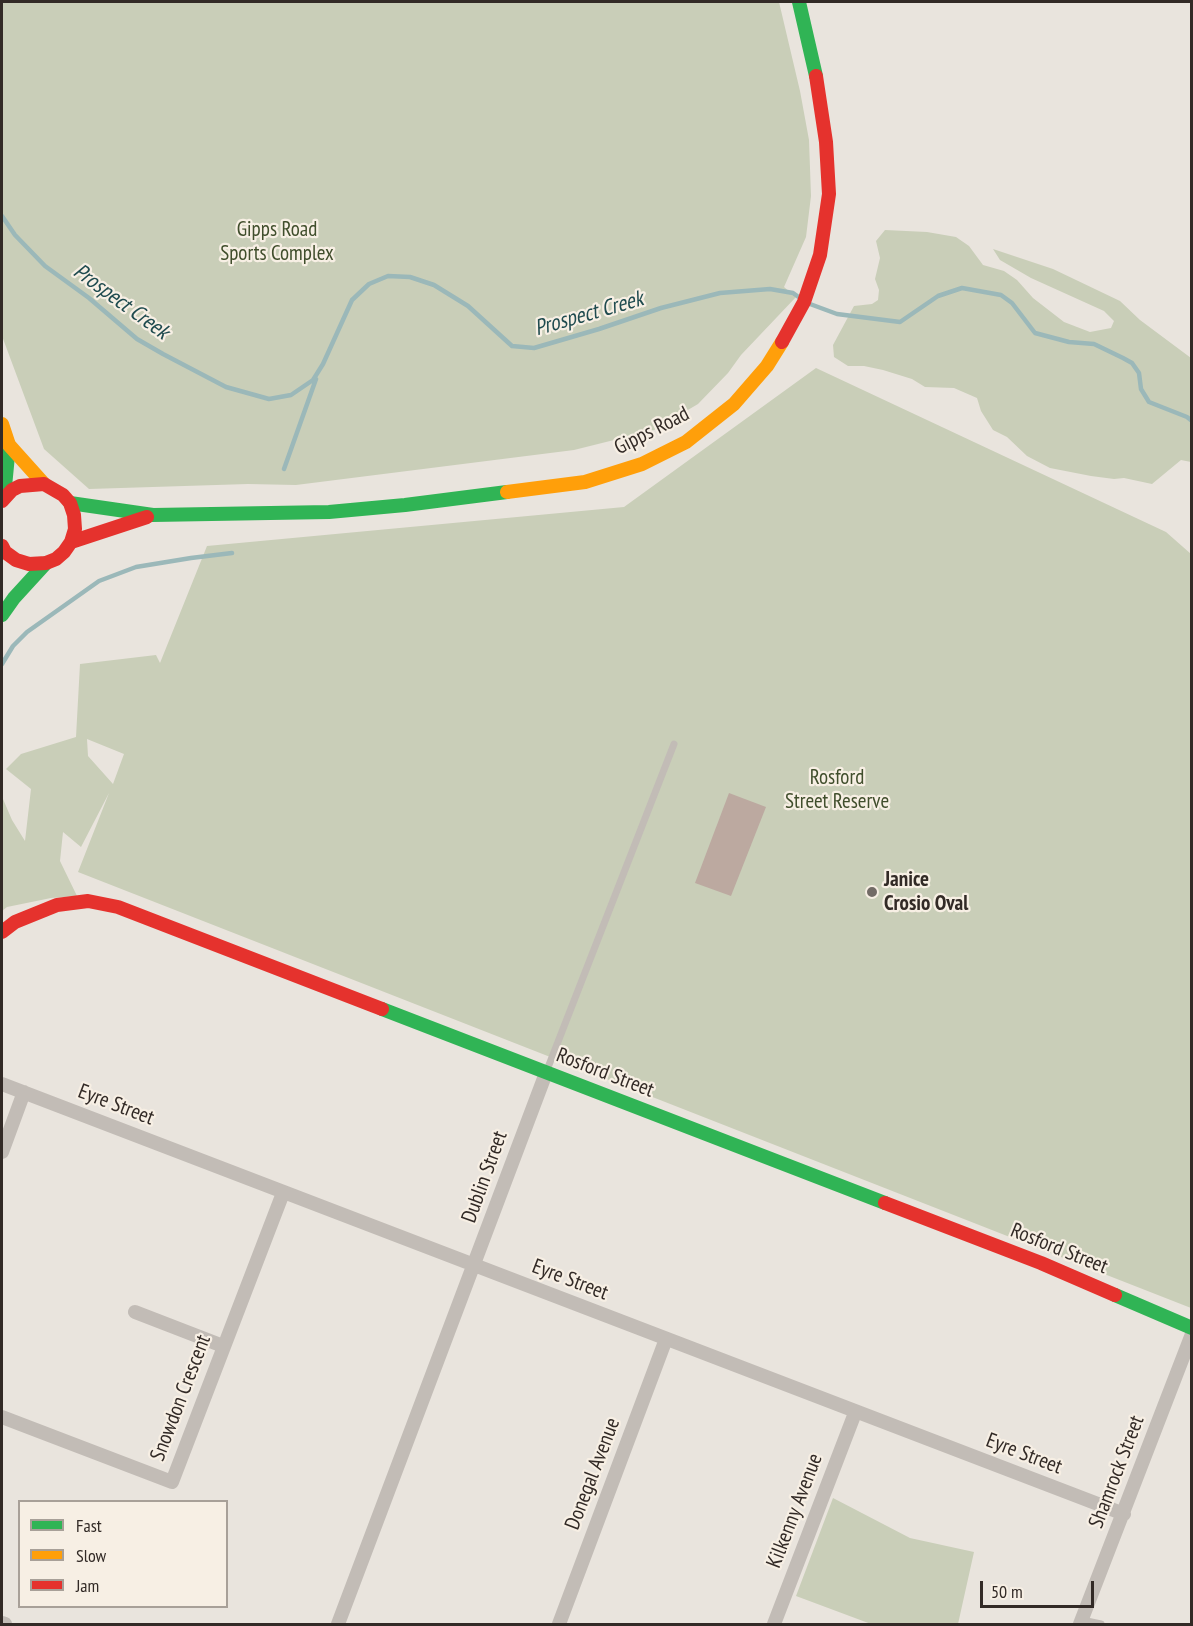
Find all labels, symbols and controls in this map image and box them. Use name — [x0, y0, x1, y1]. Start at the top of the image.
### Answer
park label: Gipps Road Sports Complex — [220, 217, 334, 267]
water label: Prospect Creek — [68, 259, 174, 345]
water label: Prospect Creek — [532, 286, 646, 342]
street label: Gipps Road — [610, 401, 694, 461]
park label: Rosford Street Reserve — [785, 765, 889, 815]
place label: Janice Crosio Oval — [884, 867, 968, 917]
marker: Janice Crosio Oval — [865, 885, 879, 899]
street label: Rosford Street — [553, 1043, 657, 1103]
street label: Eyre Street — [74, 1079, 158, 1131]
street label: Dublin Street — [457, 1128, 513, 1226]
street label: Rosford Street — [1007, 1218, 1111, 1280]
street label: Eyre Street — [528, 1254, 612, 1306]
street label: Snowdon Crescent — [145, 1331, 217, 1465]
street label: Shamrock Street — [1084, 1412, 1150, 1532]
street label: Donegal Avenue — [560, 1415, 626, 1533]
street label: Eyre Street — [982, 1428, 1066, 1480]
street label: Kilkenny Avenue — [762, 1450, 828, 1572]
legend — [18, 1500, 228, 1608]
text: Fast — [76, 1514, 102, 1537]
text: Slow — [76, 1544, 106, 1567]
scale bar — [983, 1569, 1097, 1607]
text: Jam — [76, 1574, 99, 1597]
text: 50 m — [991, 1580, 1023, 1603]

